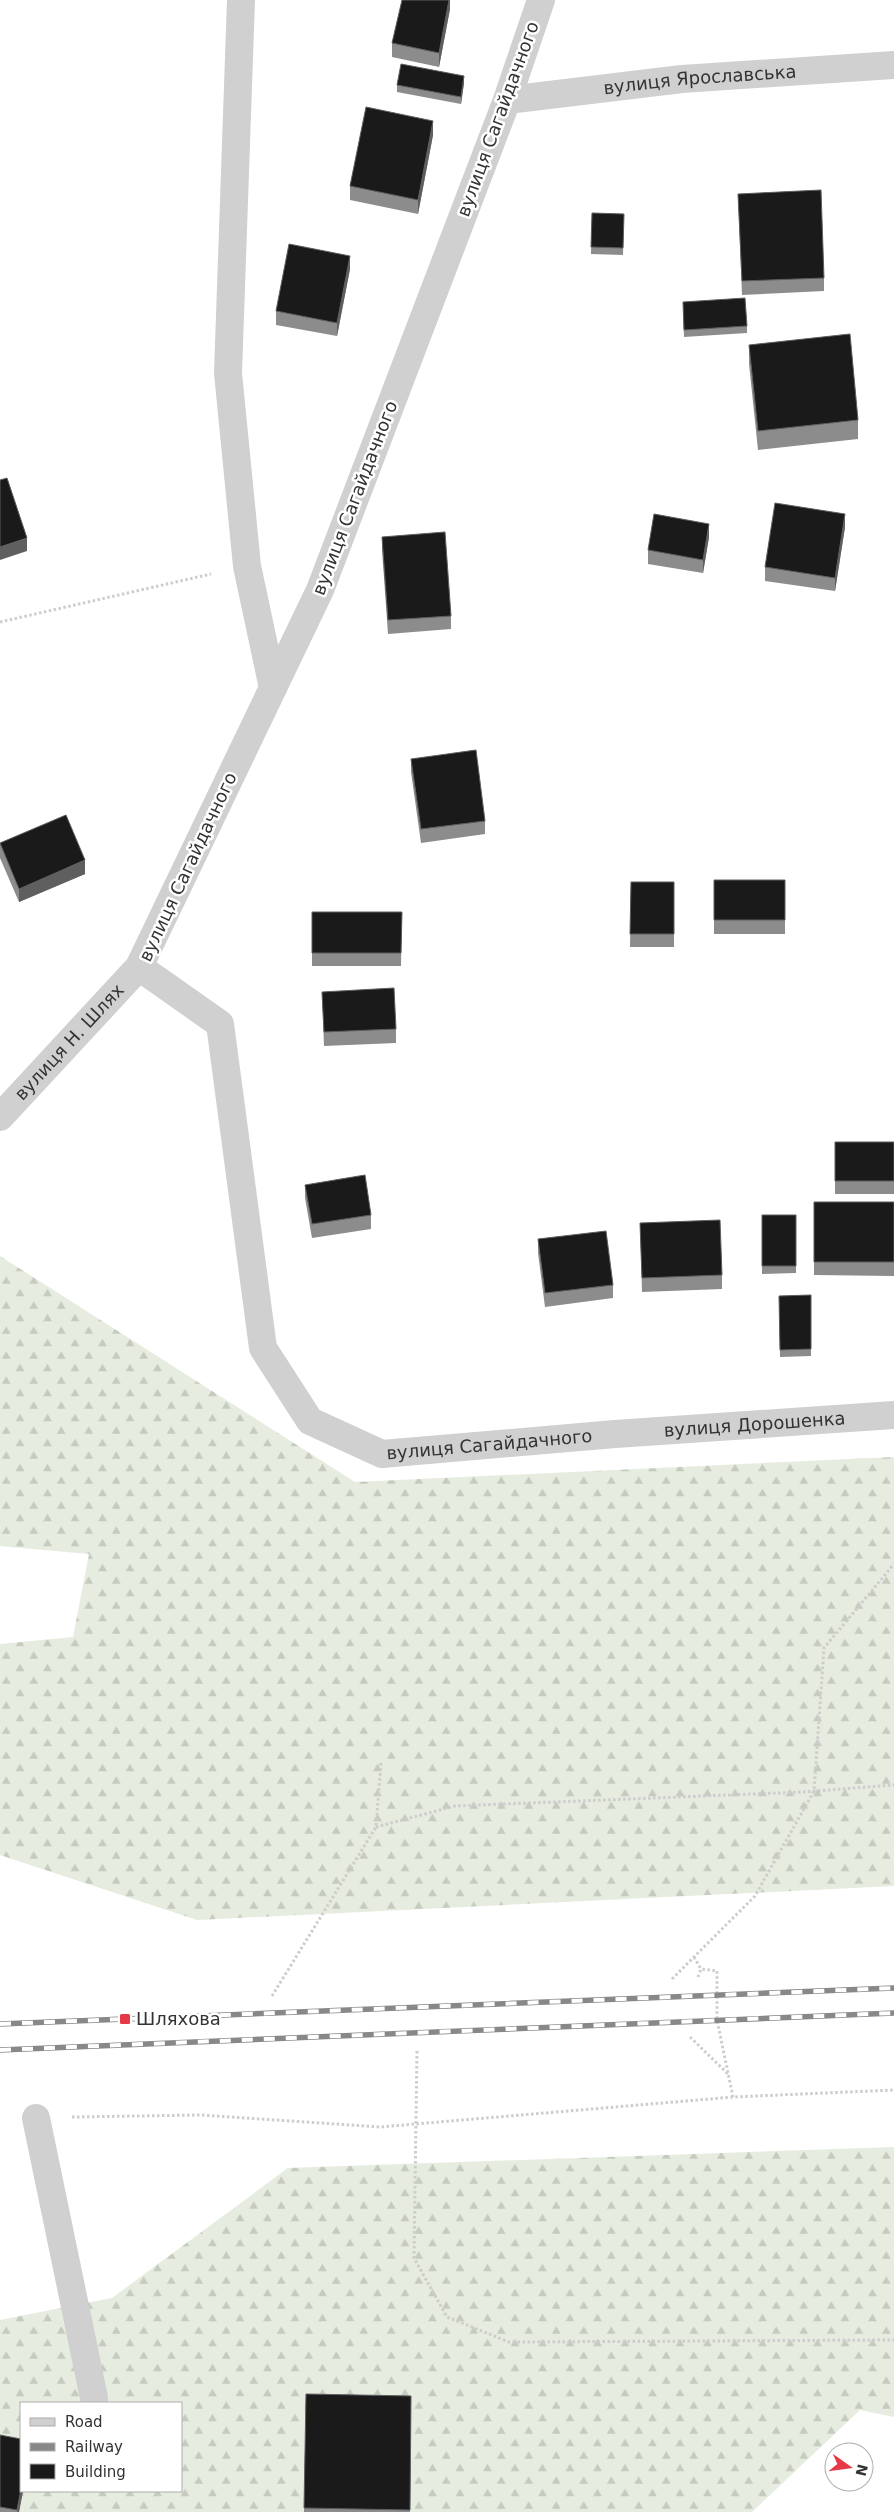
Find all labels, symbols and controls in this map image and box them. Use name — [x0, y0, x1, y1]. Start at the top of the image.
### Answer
street label: вулиця Сагайдачного — [452, 18, 543, 219]
street label: вулиця Ярославська — [602, 60, 797, 98]
street label: вулиця Сагайдачного — [308, 398, 401, 598]
street label: вулиця Сагайдачного — [134, 769, 241, 965]
street label: вулиця Н. Шлях — [10, 979, 128, 1104]
street label: вулиця Дорошенка — [663, 1407, 846, 1441]
street label: вулиця Сагайдачного — [386, 1425, 593, 1464]
place label: Шляхова — [136, 2008, 221, 2029]
marker: Шляхова — [118, 2012, 132, 2026]
legend — [20, 2402, 182, 2492]
text: Road — [65, 2413, 103, 2431]
text: Railway — [65, 2438, 123, 2456]
north arrow — [824, 2442, 874, 2492]
text: Building — [65, 2463, 126, 2481]
text: N — [852, 2463, 871, 2478]

